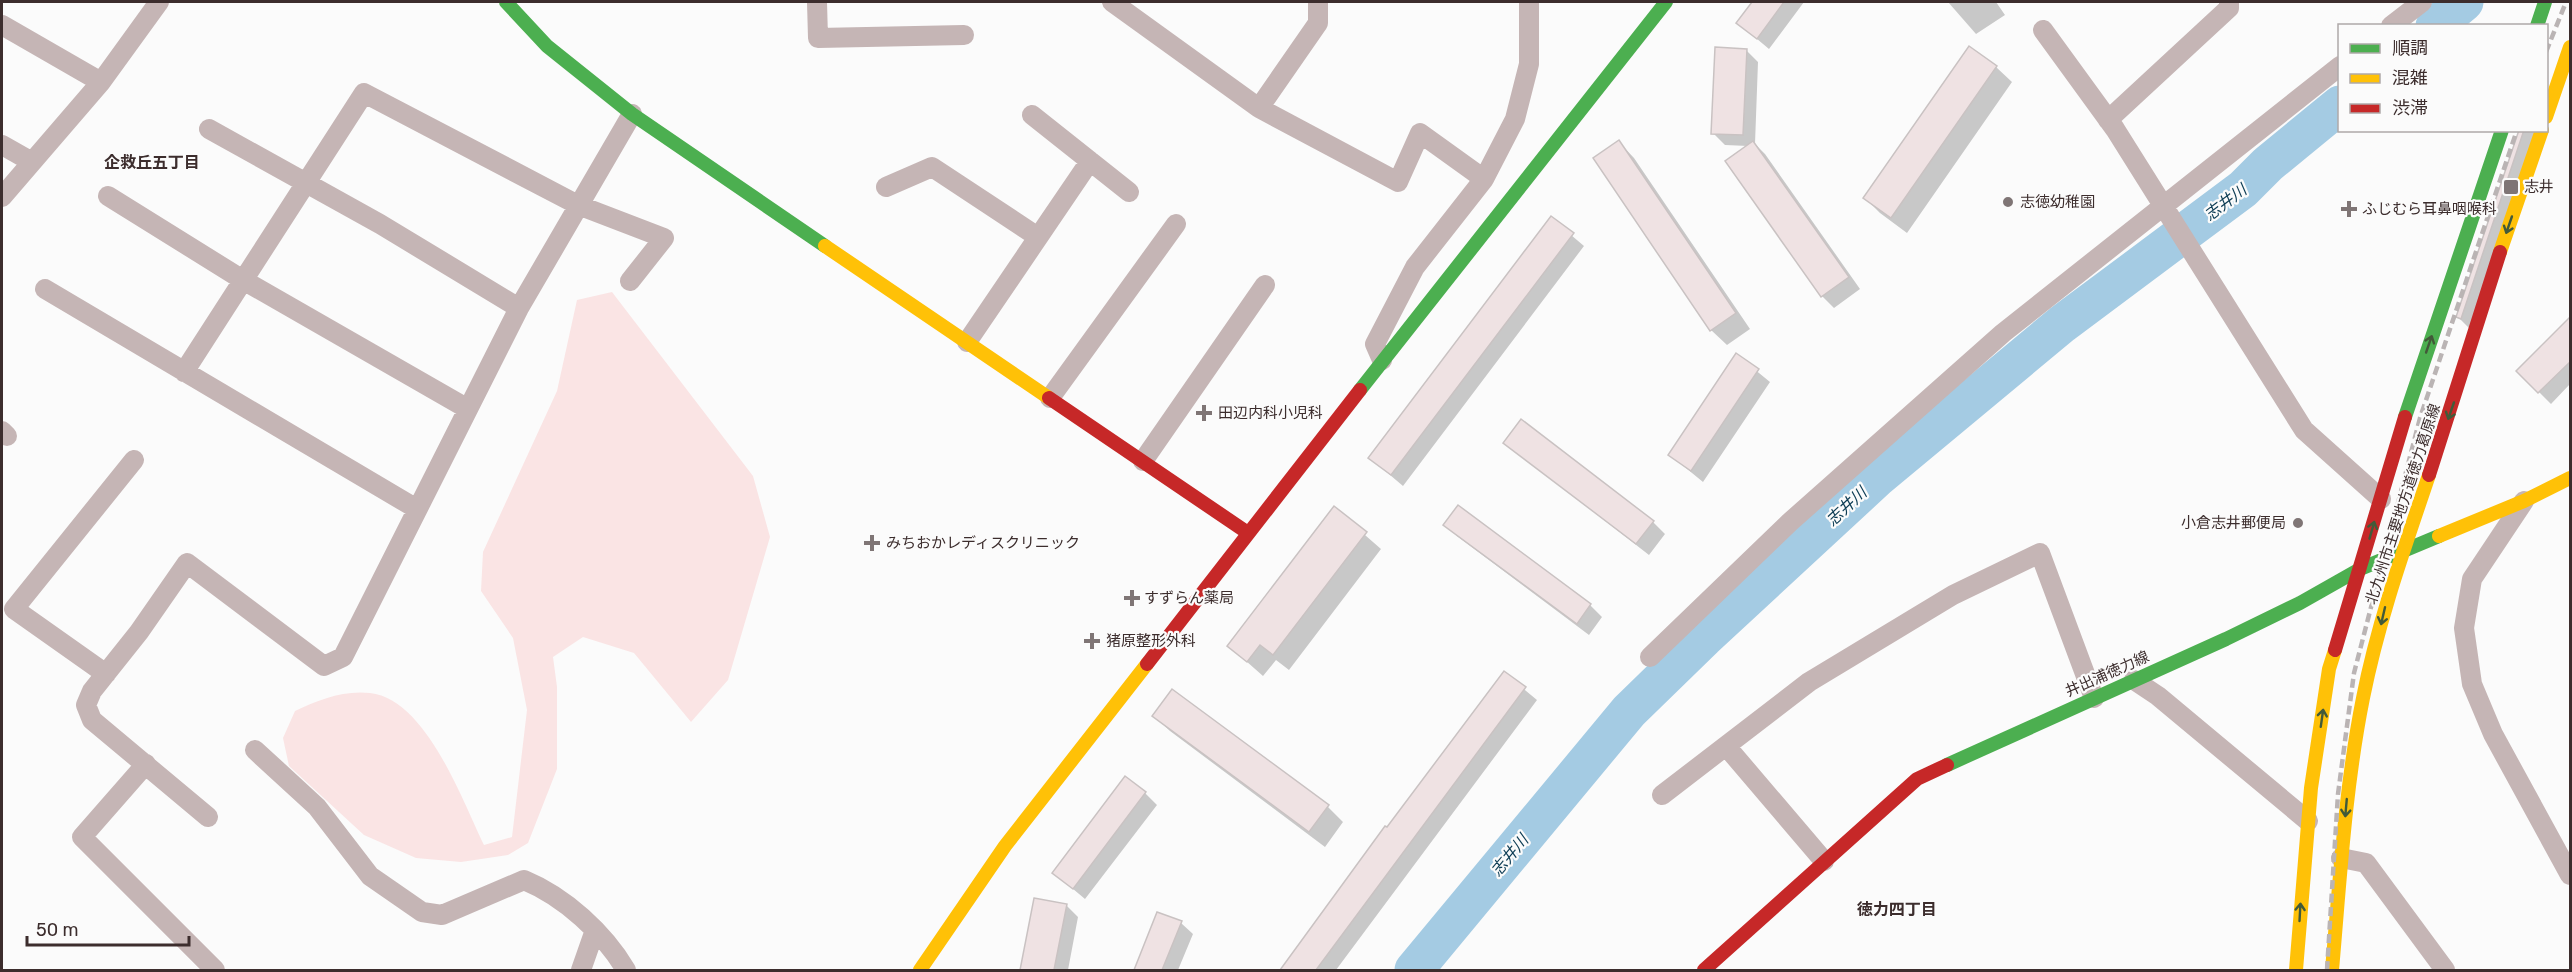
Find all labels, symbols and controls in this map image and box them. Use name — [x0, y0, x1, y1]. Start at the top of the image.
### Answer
legend — [2338, 24, 2548, 132]
text: 順調 — [2392, 37, 2428, 59]
text: 混雑 — [2392, 67, 2428, 89]
text: 渋滞 — [2392, 97, 2428, 119]
district label: 企救丘五丁目 — [104, 153, 200, 172]
marker: 志井 — [2502, 178, 2520, 196]
place label: 志井 — [2524, 178, 2554, 196]
water label: 志井川 — [2200, 179, 2252, 224]
place label: 志徳幼稚園 — [2020, 193, 2095, 211]
marker: 志徳幼稚園 — [2001, 195, 2015, 209]
marker: ふじむら耳鼻咽喉科 — [2340, 200, 2358, 218]
place label: ふじむら耳鼻咽喉科 — [2362, 200, 2497, 218]
one-way arrow — [2503, 216, 2514, 234]
one-way arrow — [2424, 335, 2435, 354]
street label: 北九州市主要地方道徳力葛原線 — [2362, 401, 2444, 607]
one-way arrow — [2444, 402, 2455, 420]
marker: 田辺内科小児科 — [1195, 404, 1213, 422]
place label: 田辺内科小児科 — [1218, 404, 1323, 422]
water label: 志井川 — [1822, 482, 1872, 530]
place label: 小倉志井郵便局 — [2181, 514, 2286, 532]
marker: 小倉志井郵便局 — [2291, 516, 2305, 530]
one-way arrow — [2367, 521, 2378, 540]
marker: みちおかレディスクリニック — [863, 534, 881, 552]
place label: みちおかレディスクリニック — [886, 534, 1080, 552]
place label: すずらん薬局 — [1144, 589, 1234, 607]
marker: すずらん薬局 — [1125, 591, 1139, 605]
one-way arrow — [2376, 607, 2388, 626]
marker: 猪原整形外科 — [1083, 632, 1101, 650]
place label: 猪原整形外科 — [1106, 632, 1196, 650]
street label: 井出浦徳力線 — [2062, 647, 2152, 701]
one-way arrow — [2316, 709, 2327, 729]
one-way arrow — [2340, 797, 2351, 817]
water label: 志井川 — [1487, 829, 1533, 880]
district label: 徳力四丁目 — [1857, 900, 1937, 919]
one-way arrow — [2294, 903, 2305, 923]
scale bar — [27, 909, 189, 947]
text: 50 m — [36, 919, 79, 941]

